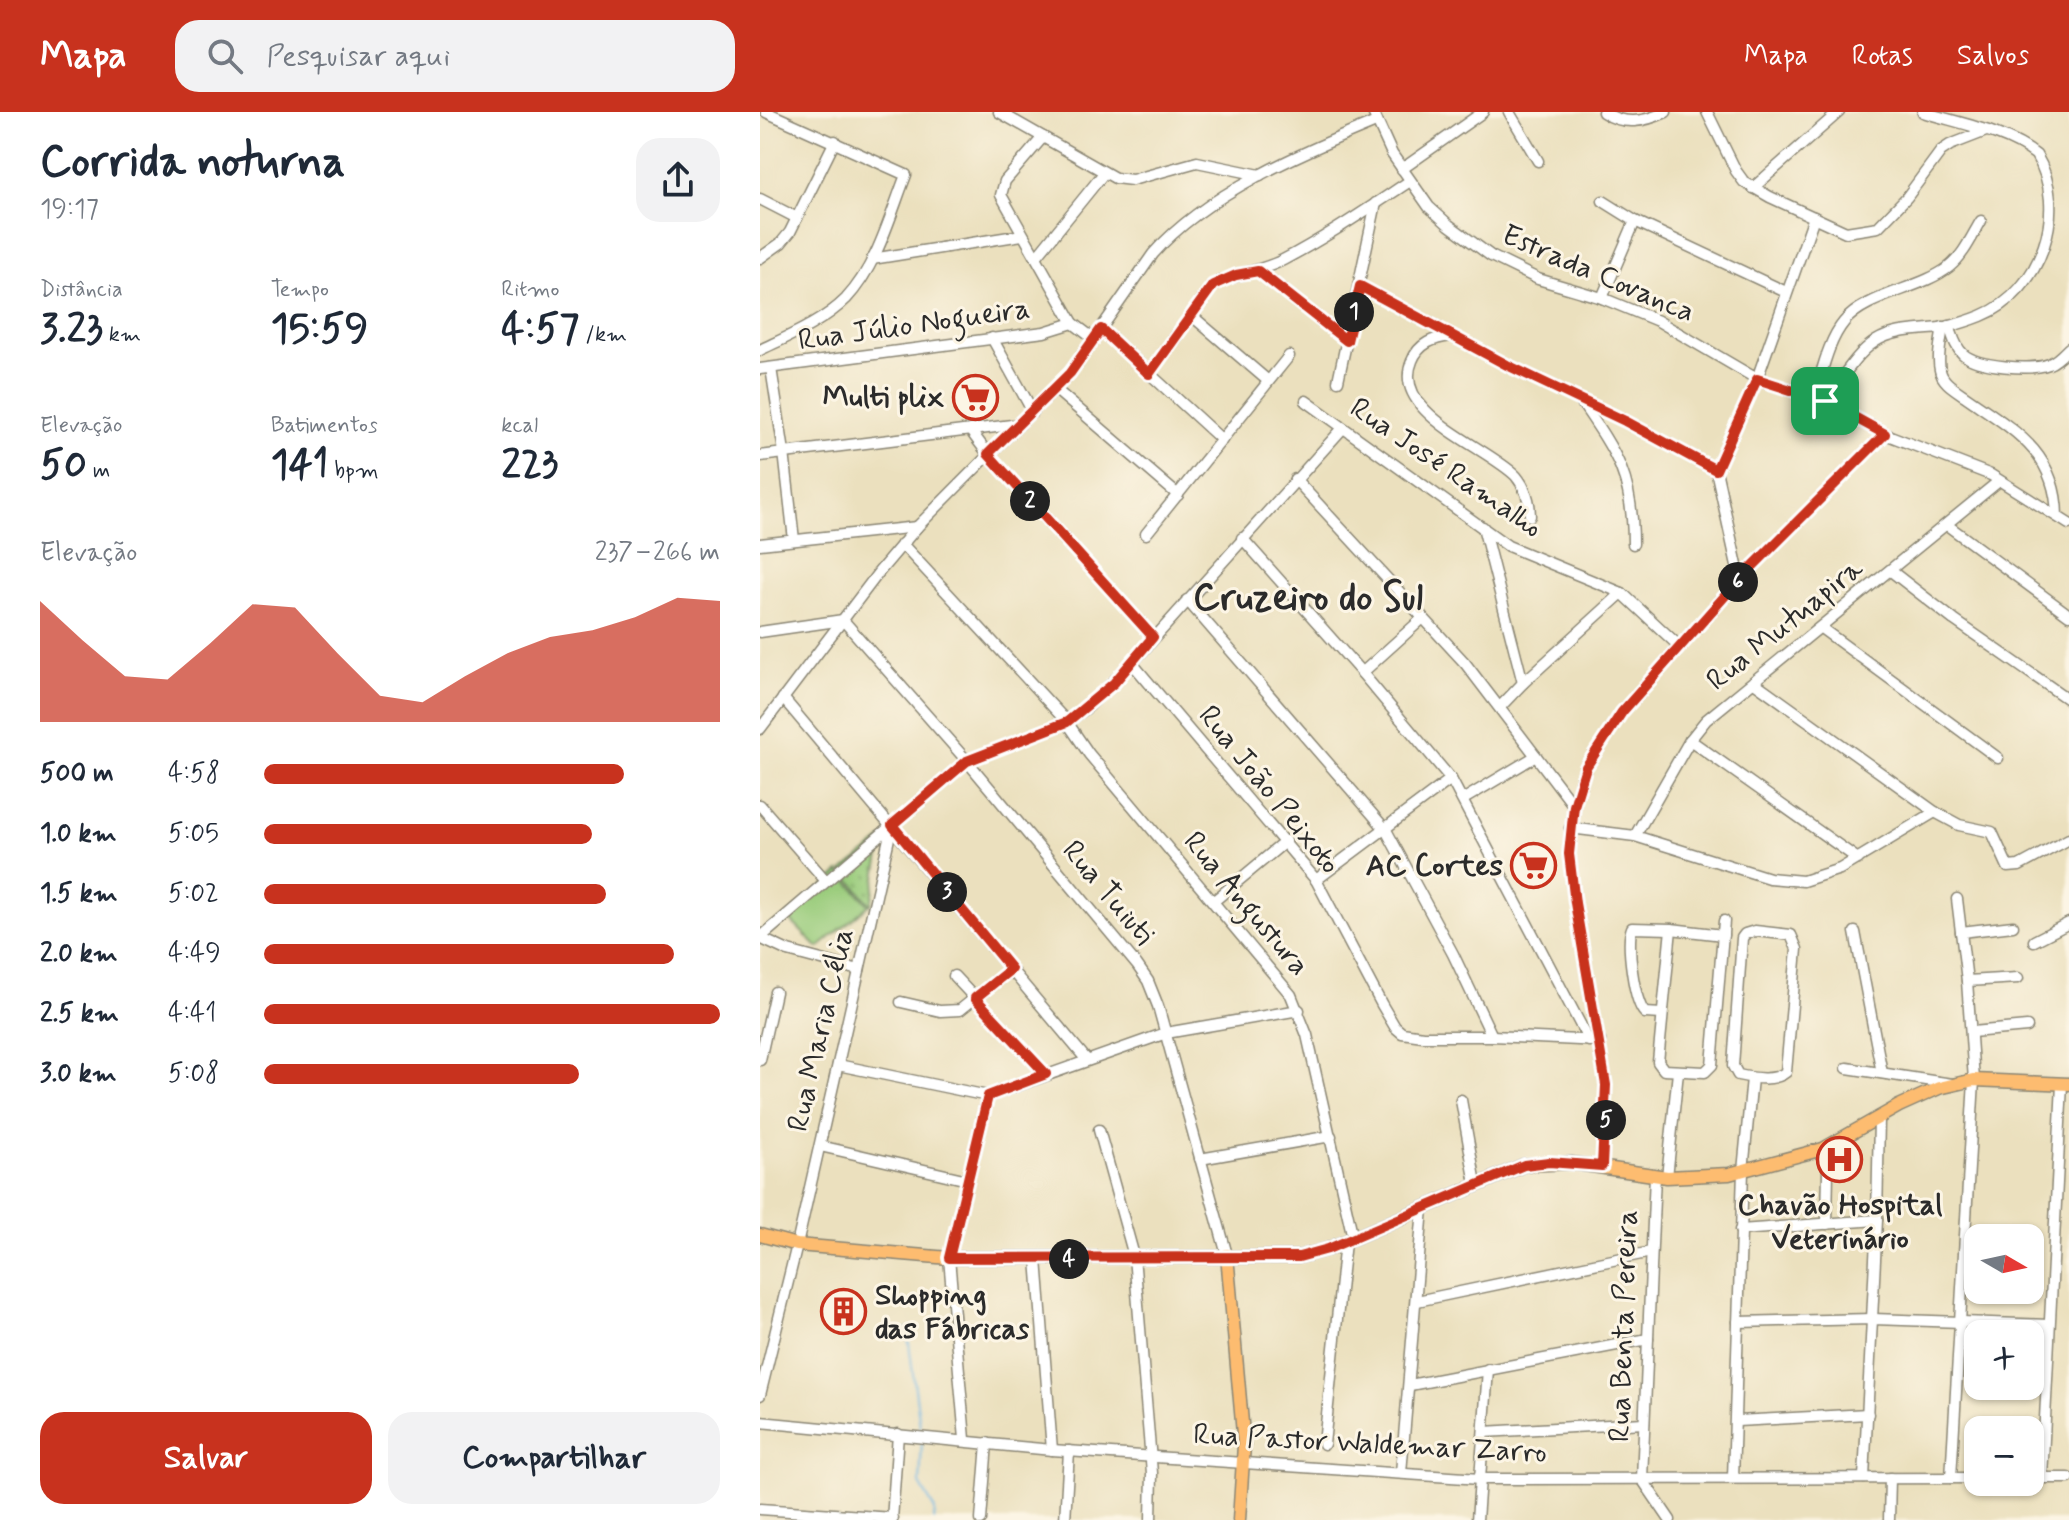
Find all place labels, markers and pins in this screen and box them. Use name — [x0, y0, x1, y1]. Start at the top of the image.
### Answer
pin: 1 — [1334, 292, 1374, 332]
pin — [1791, 367, 1859, 435]
supermarket icon: Multi plix — [951, 373, 999, 421]
place label: Multi plix — [823, 378, 945, 417]
pin: 2 — [1010, 481, 1050, 521]
pin: 6 — [1718, 562, 1758, 602]
supermarket icon: AC Cortes — [1510, 842, 1558, 890]
place label: AC Cortes — [1366, 847, 1504, 886]
pin: 3 — [927, 872, 967, 912]
pin: 5 — [1586, 1100, 1626, 1140]
hospital icon: Chavão Hospital Veterinário — [1816, 1135, 1864, 1183]
place label: Chavão Hospital Veterinário — [1737, 1186, 1943, 1259]
pin: 4 — [1049, 1239, 1089, 1279]
place label: Shopping das Fábricas — [875, 1276, 1030, 1349]
building icon: Shopping das Fábricas — [820, 1288, 868, 1336]

